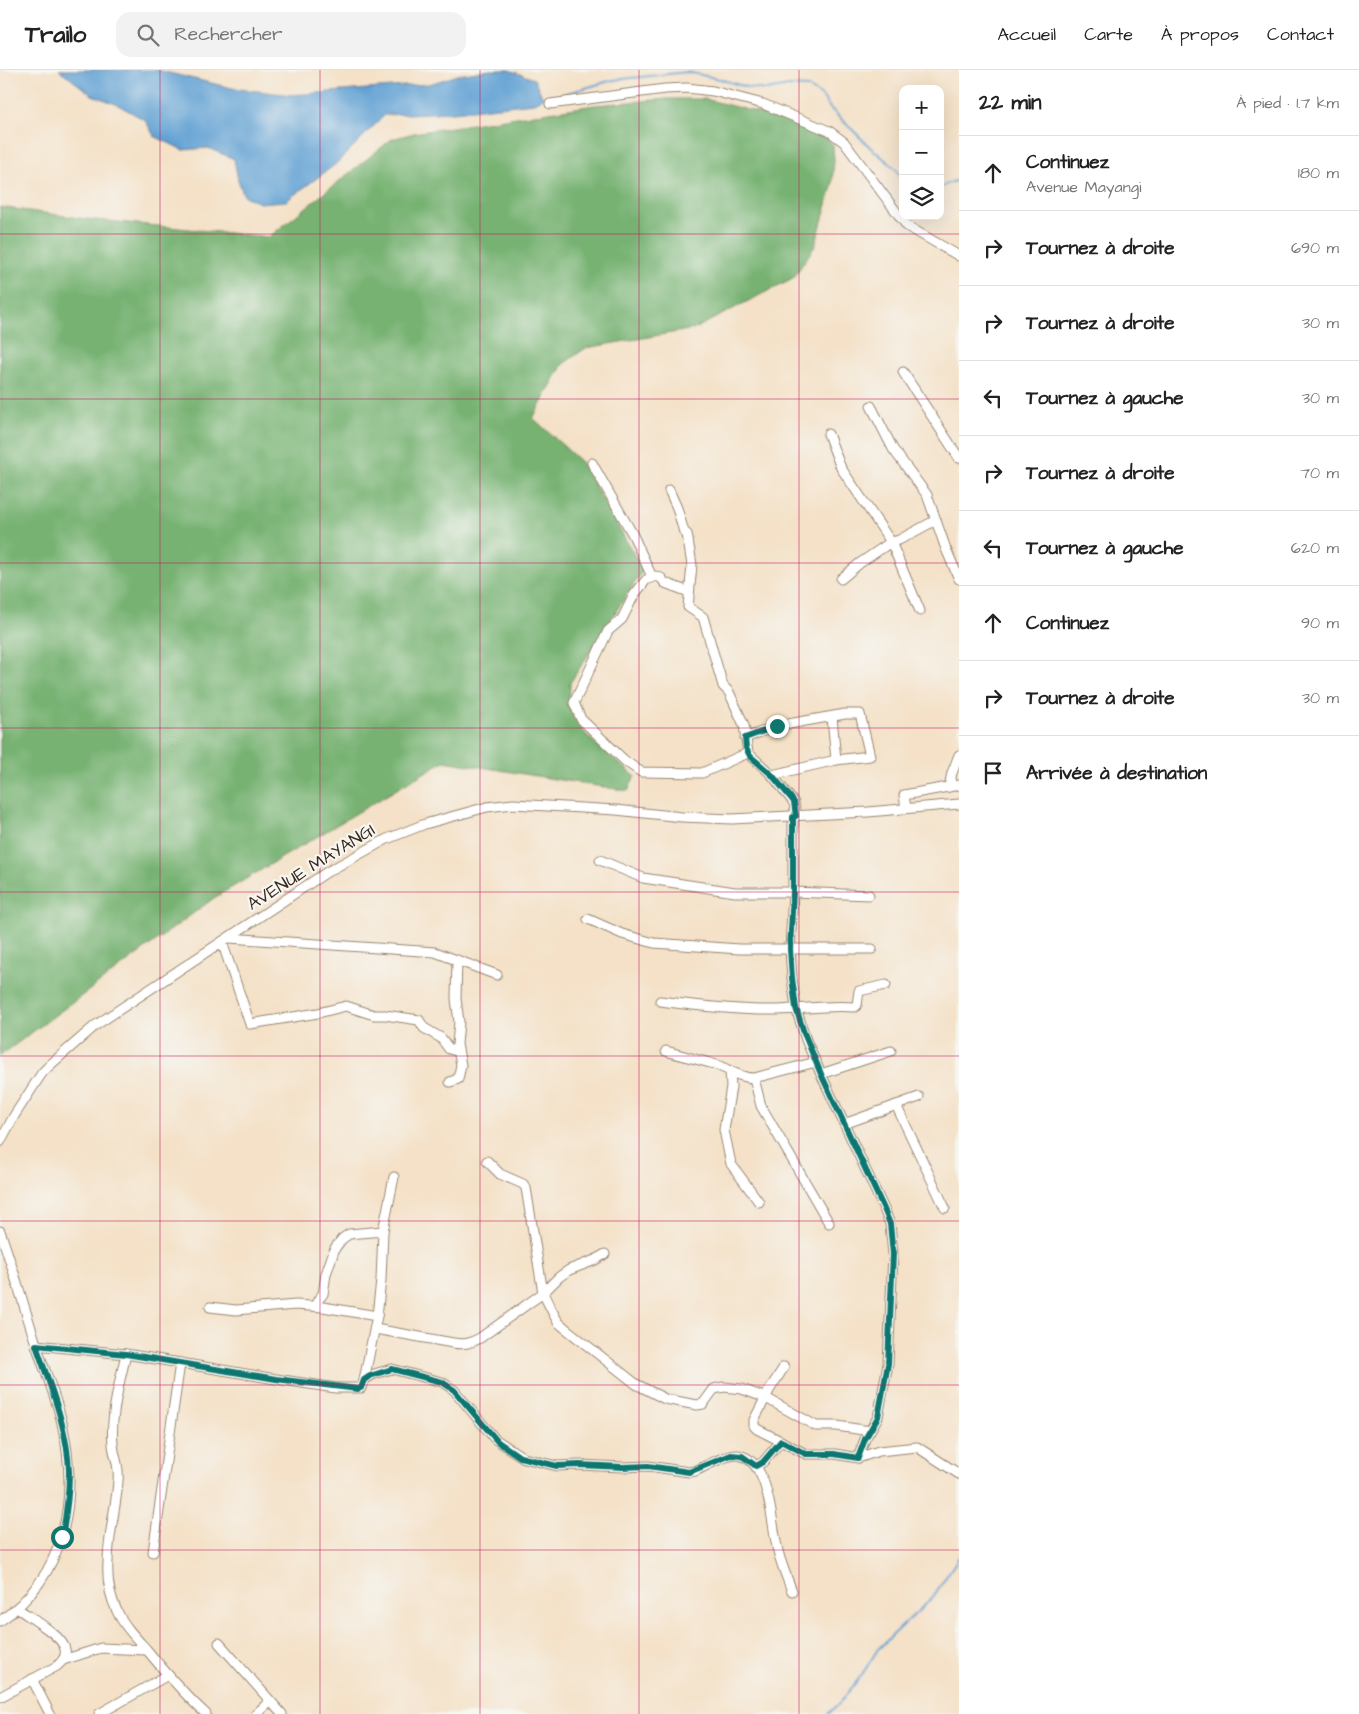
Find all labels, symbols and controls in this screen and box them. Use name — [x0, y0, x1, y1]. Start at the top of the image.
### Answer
search box — [116, 12, 466, 57]
text: Trailo — [25, 18, 86, 52]
icon: search — [134, 21, 162, 49]
text: Rechercher — [174, 21, 283, 48]
text: Accueil — [997, 22, 1056, 47]
text: Carte — [1084, 22, 1133, 47]
text: À propos — [1161, 22, 1239, 47]
text: Contact — [1267, 22, 1334, 47]
map controls — [899, 85, 944, 220]
button: + — [899, 85, 944, 130]
text: 22 min — [979, 88, 1041, 117]
text: À pied · 1.7 km — [1236, 92, 1339, 114]
button: − — [899, 130, 944, 175]
text: Continuez — [1026, 149, 1109, 176]
icon: ahead — [979, 159, 1007, 187]
text: 180 m — [1298, 162, 1339, 184]
button: layers — [899, 175, 944, 220]
text: Avenue Mayangi — [1026, 176, 1141, 198]
icon: right — [979, 234, 1007, 262]
text: Tournez à droite — [1026, 235, 1174, 262]
text: 690 m — [1291, 237, 1339, 259]
icon: right — [979, 309, 1007, 337]
text: Tournez à droite — [1026, 310, 1174, 337]
text: 30 m — [1302, 312, 1339, 334]
icon: left — [979, 384, 1007, 412]
text: Tournez à gauche — [1026, 385, 1184, 412]
text: 30 m — [1302, 387, 1339, 409]
icon: right — [979, 459, 1007, 487]
text: Tournez à droite — [1026, 460, 1174, 487]
text: 70 m — [1300, 462, 1339, 484]
icon: left — [979, 534, 1007, 562]
text: Tournez à gauche — [1026, 535, 1184, 562]
text: 620 m — [1291, 537, 1339, 559]
icon: ahead — [979, 609, 1007, 637]
text: Continuez — [1026, 610, 1109, 637]
text: 90 m — [1301, 612, 1339, 634]
icon: right — [979, 684, 1007, 712]
text: Tournez à droite — [1026, 685, 1174, 712]
text: 30 m — [1302, 687, 1339, 709]
route end — [766, 715, 789, 738]
icon: arrive — [979, 759, 1007, 787]
text: Arrivée à destination — [1026, 760, 1207, 787]
street label: AVENUE MAYANGI — [242, 818, 380, 916]
route start — [51, 1526, 74, 1549]

